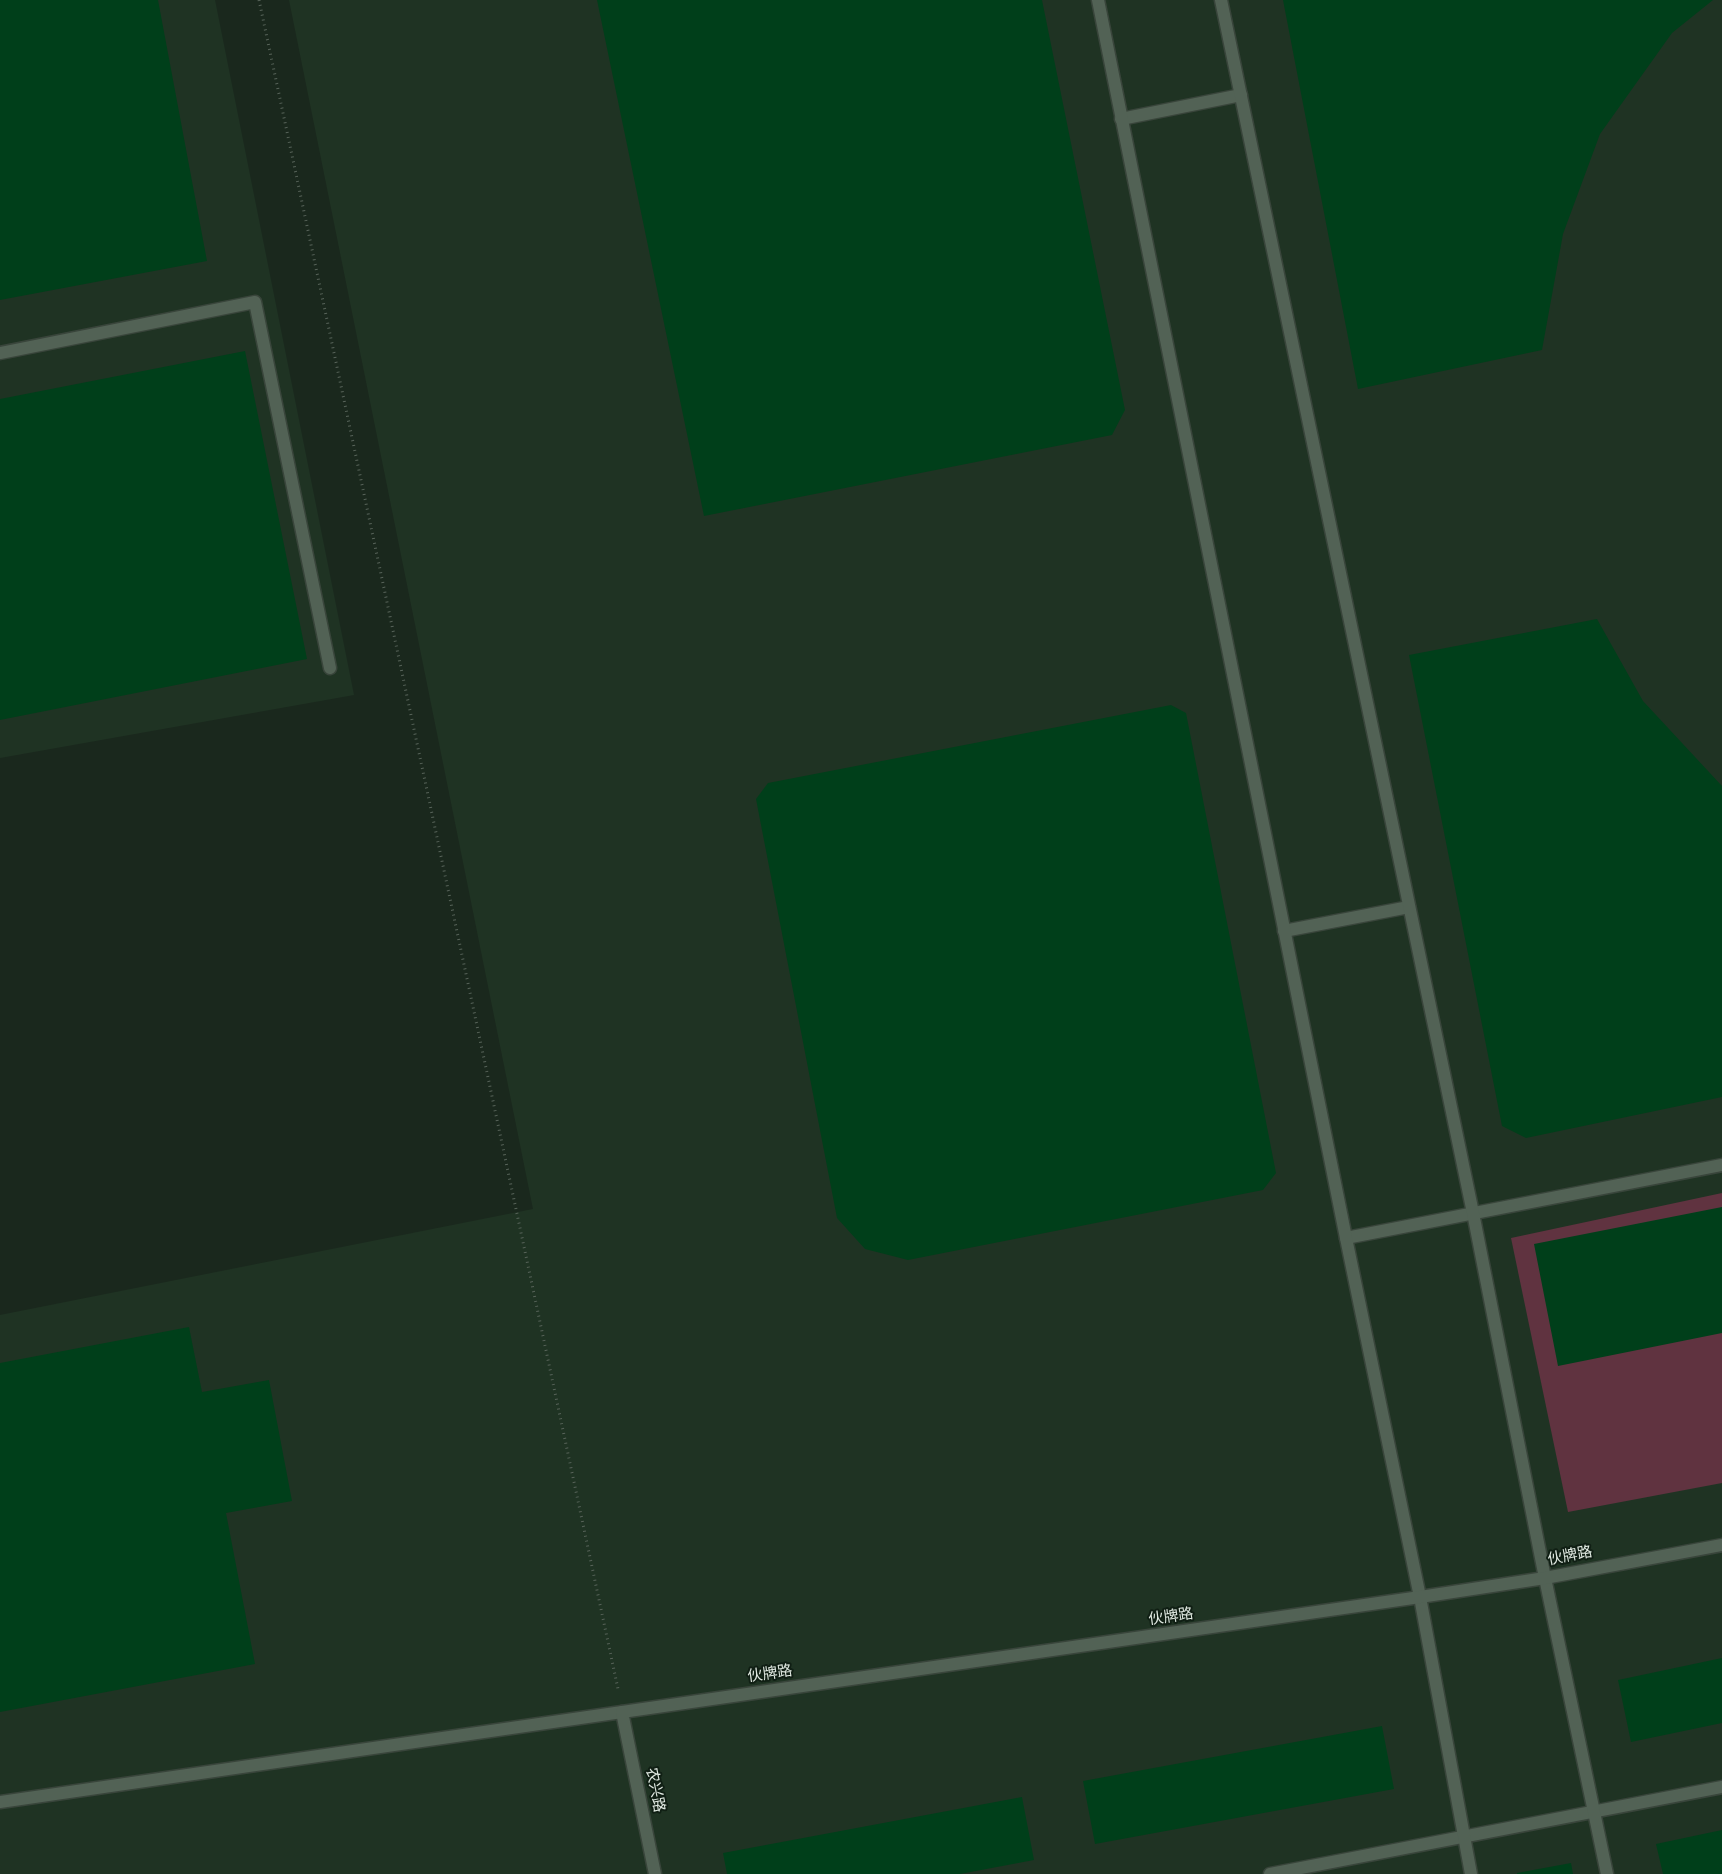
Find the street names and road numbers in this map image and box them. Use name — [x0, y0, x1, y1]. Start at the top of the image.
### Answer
street label: 伙牌路 — [1546, 1543, 1594, 1569]
street label: 伙牌路 — [1147, 1605, 1195, 1629]
street label: 伙牌路 — [746, 1662, 794, 1686]
street label: 农兴路 — [642, 1766, 668, 1814]

